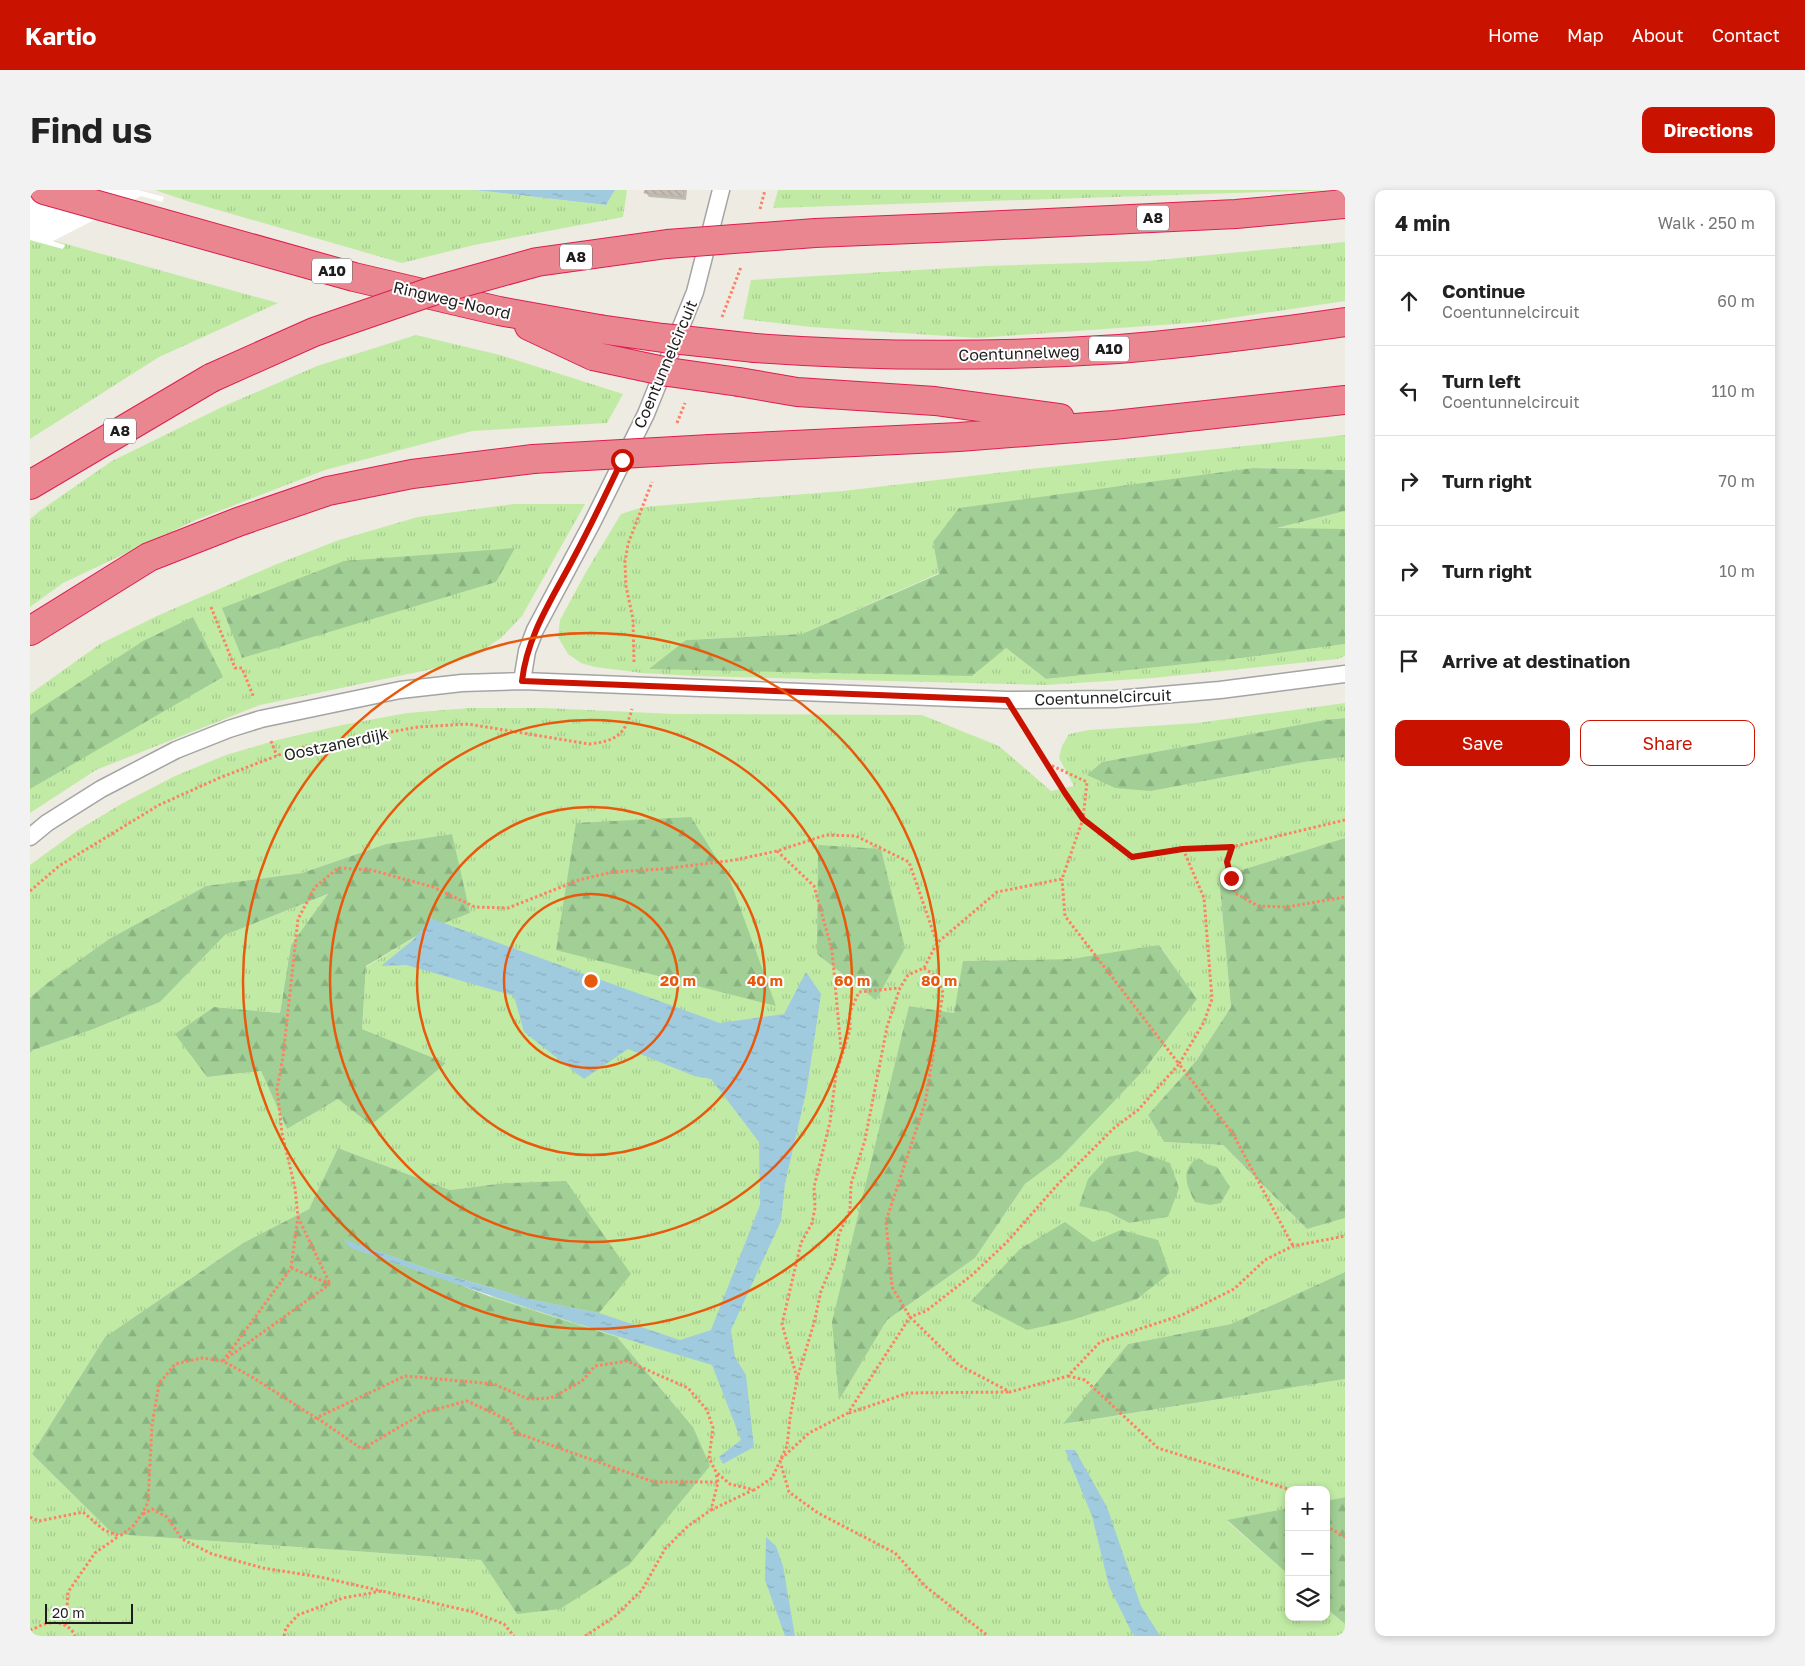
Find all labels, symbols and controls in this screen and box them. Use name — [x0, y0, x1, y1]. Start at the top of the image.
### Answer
text: Kartio — [25, 21, 97, 50]
text: Home — [1488, 24, 1539, 46]
text: Map — [1567, 24, 1604, 46]
text: About — [1632, 24, 1684, 46]
text: Contact — [1712, 24, 1780, 46]
button: Directions — [1642, 107, 1775, 153]
text: Find us — [30, 109, 152, 151]
road number: A8 — [1137, 205, 1169, 230]
text: 4 min — [1395, 210, 1450, 236]
text: Walk · 250 m — [1658, 213, 1755, 233]
road number: A8 — [560, 244, 592, 270]
road number: A10 — [312, 258, 352, 284]
street label: Ringweg-Noord — [391, 277, 513, 323]
text: Continue — [1442, 279, 1525, 302]
icon: ahead — [1395, 287, 1423, 315]
text: 60 m — [1717, 291, 1755, 311]
street label: Coentunnelcircuit — [629, 297, 701, 431]
text: Coentunnelcircuit — [1442, 302, 1580, 322]
road number: A10 — [1089, 336, 1129, 362]
street label: Coentunnelweg — [958, 341, 1080, 365]
text: Turn left — [1442, 369, 1521, 392]
icon: left — [1395, 377, 1423, 405]
text: 110 m — [1711, 381, 1755, 401]
text: Coentunnelcircuit — [1442, 392, 1580, 412]
road number: A8 — [104, 418, 136, 444]
route start — [611, 449, 634, 472]
icon: right — [1395, 467, 1423, 495]
text: Turn right — [1442, 469, 1532, 492]
text: 70 m — [1718, 471, 1755, 491]
icon: right — [1395, 557, 1423, 585]
text: Turn right — [1442, 559, 1532, 582]
text: 10 m — [1719, 561, 1755, 581]
icon: arrive — [1395, 647, 1423, 675]
text: Arrive at destination — [1442, 649, 1630, 672]
street label: Coentunnelcircuit — [1034, 685, 1172, 709]
button: Save — [1395, 720, 1570, 766]
button: Share — [1580, 720, 1755, 766]
street label: Oostzanerdijk — [282, 723, 390, 765]
route end — [1220, 867, 1243, 890]
text: 20 m — [660, 971, 696, 989]
text: 40 m — [747, 971, 783, 989]
text: 60 m — [834, 971, 870, 989]
text: 80 m — [921, 971, 957, 989]
centre of rings — [582, 972, 600, 990]
map controls — [1285, 1486, 1330, 1621]
button: + — [1285, 1486, 1330, 1531]
button: − — [1285, 1531, 1330, 1576]
button: layers — [1285, 1576, 1330, 1621]
scale bar — [45, 1601, 132, 1624]
text: 20 m — [52, 1604, 85, 1621]

